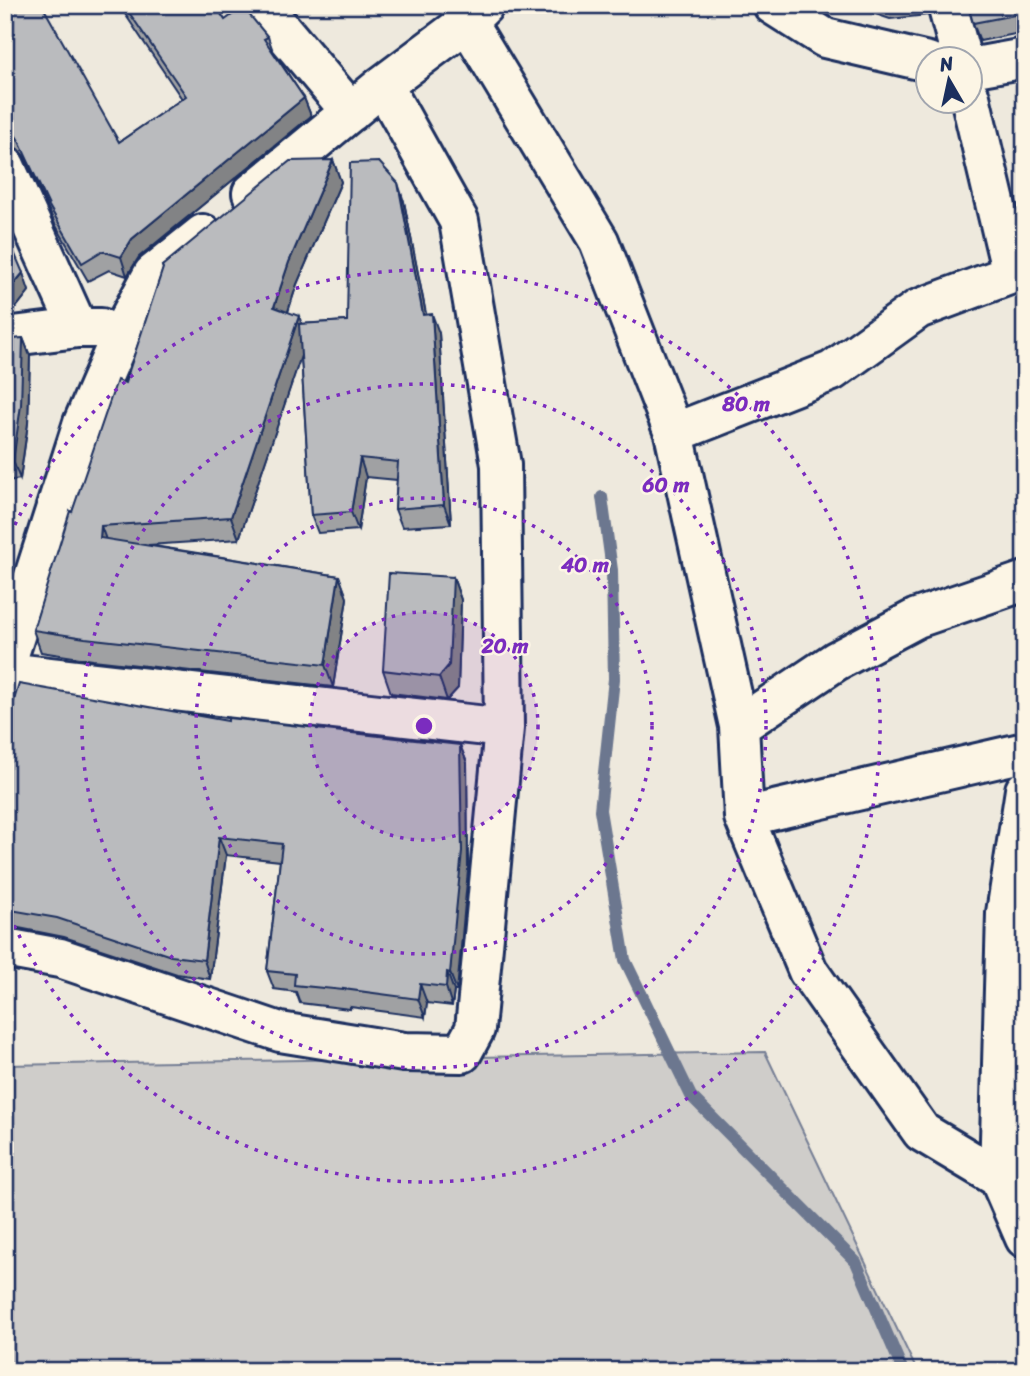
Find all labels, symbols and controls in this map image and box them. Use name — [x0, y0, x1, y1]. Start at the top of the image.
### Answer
north arrow — [914, 46, 984, 116]
text: N — [936, 46, 956, 81]
text: 80 m — [721, 385, 771, 423]
text: 60 m — [642, 466, 690, 504]
text: 40 m — [560, 546, 610, 584]
text: 20 m — [481, 627, 529, 665]
centre of rings — [412, 714, 436, 738]

